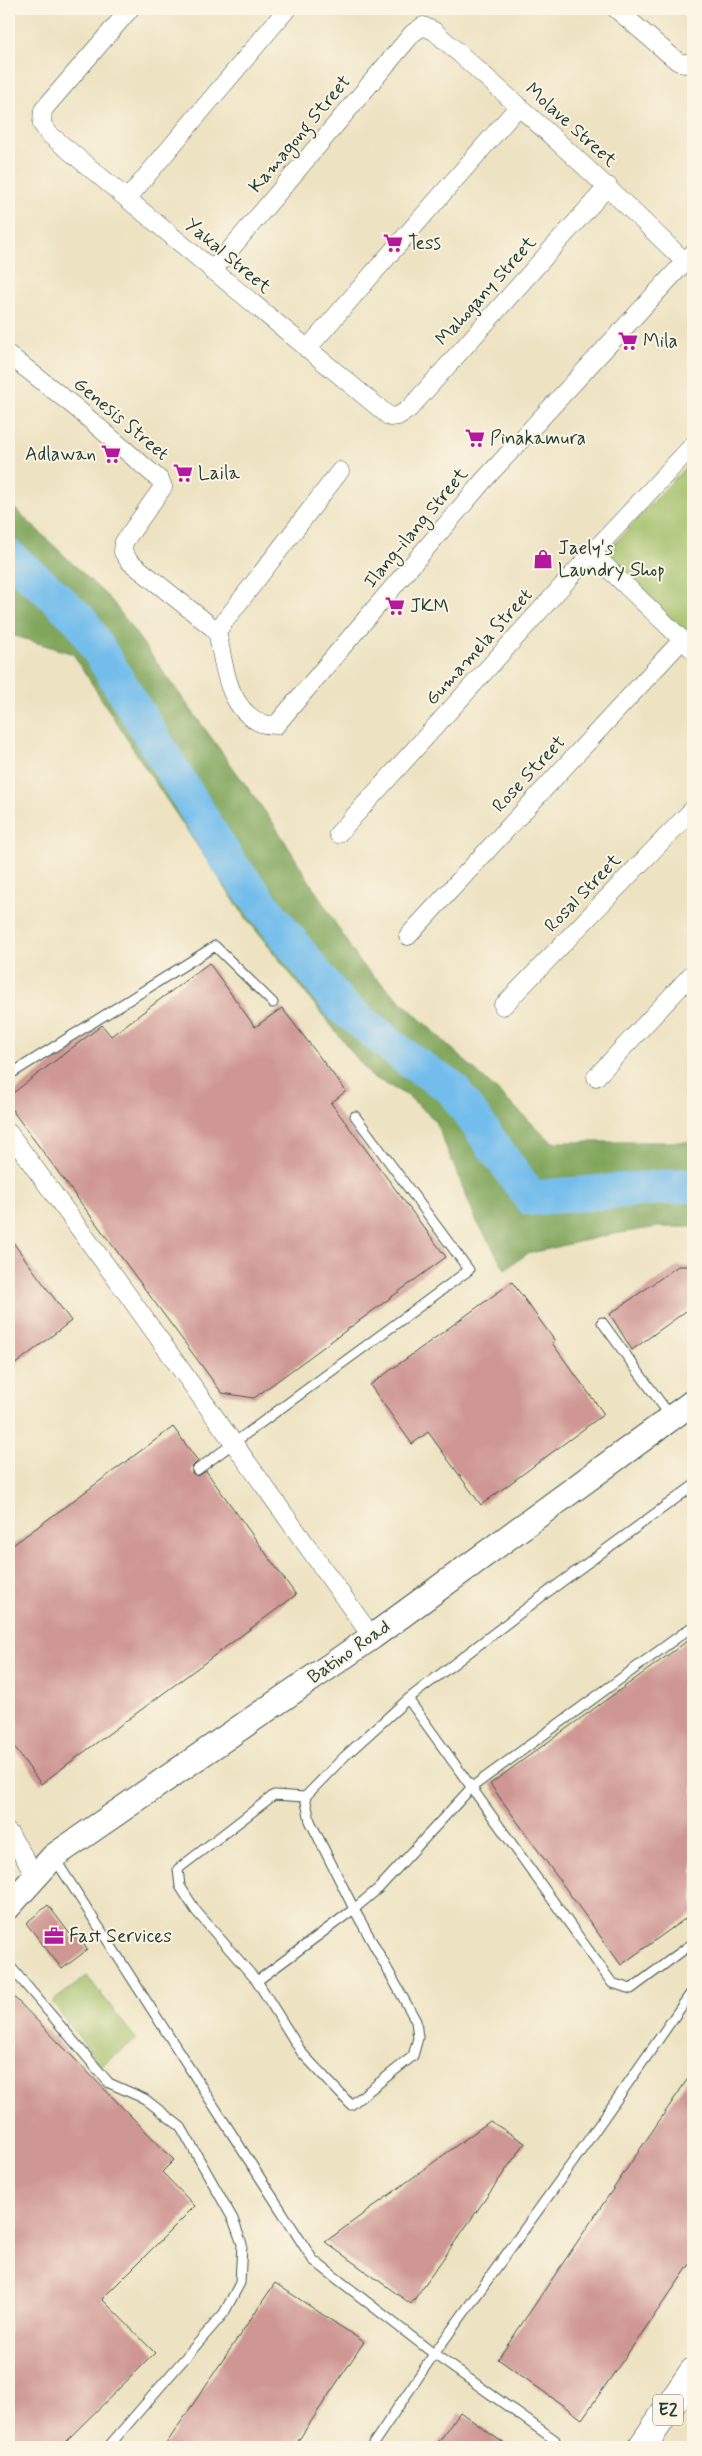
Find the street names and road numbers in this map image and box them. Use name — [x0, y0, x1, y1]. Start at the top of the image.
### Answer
street label: Kamagong Street — [243, 70, 359, 200]
street label: Molave Street — [520, 77, 622, 173]
street label: Yakal Street — [180, 213, 276, 299]
street label: Mahogany Street — [430, 231, 543, 352]
street label: Genesis Street — [68, 372, 174, 466]
street label: Ilang-ilang Street — [358, 462, 475, 595]
street label: Gumamela Street — [420, 583, 538, 711]
street label: Rose Street — [487, 730, 571, 818]
street label: Rosal Street — [539, 848, 627, 938]
street label: Batino Road — [303, 1614, 395, 1690]
road number: E2 — [653, 2394, 683, 2426]

